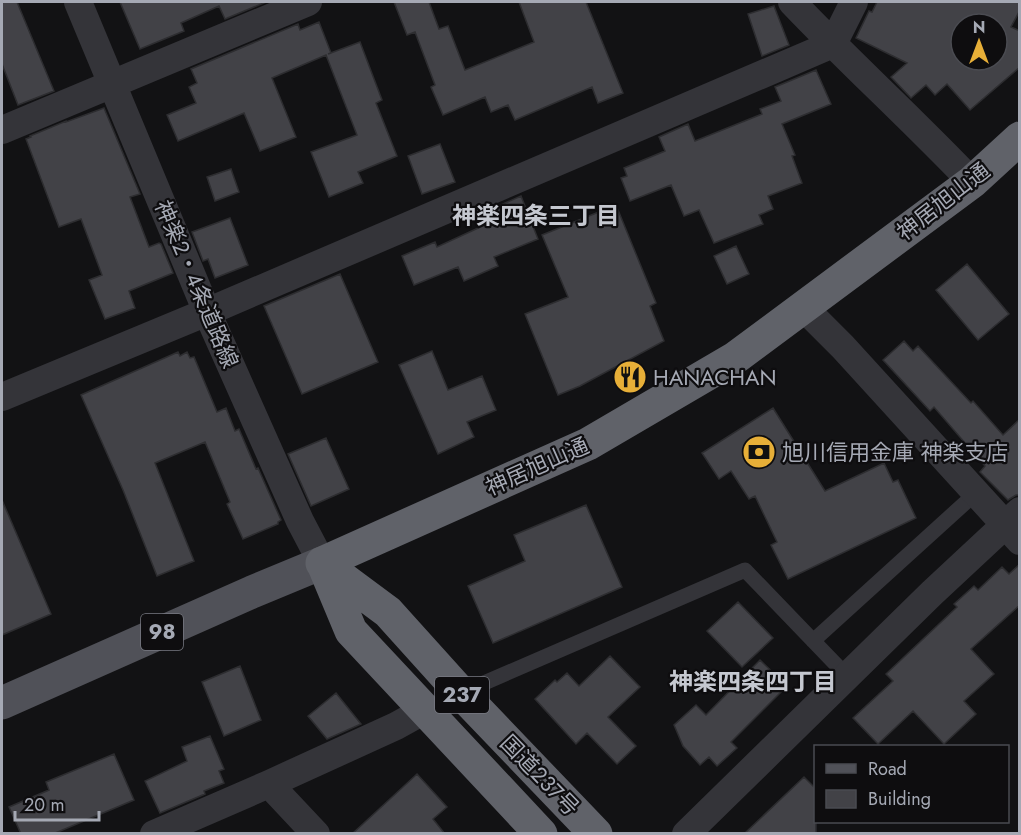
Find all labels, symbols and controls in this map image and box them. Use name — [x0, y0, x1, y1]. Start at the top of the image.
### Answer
north arrow — [949, 12, 1009, 72]
text: N — [973, 16, 985, 39]
street label: 神居旭山通 — [890, 155, 996, 247]
street label: 神楽2・4条道路線 — [147, 195, 247, 373]
district label: 神楽四条三丁目 — [452, 198, 620, 233]
restaurant icon: HANACHAN — [612, 359, 648, 395]
place label: HANACHAN — [653, 361, 777, 393]
street label: 神居旭山通 — [480, 429, 594, 503]
bank icon: 旭川信用金庫 神楽支店 — [741, 434, 777, 470]
place label: 旭川信用金庫 神楽支店 — [782, 436, 1009, 468]
road number: 98 — [141, 614, 183, 650]
district label: 神楽四条四丁目 — [669, 664, 837, 699]
road number: 237 — [435, 677, 489, 713]
street label: 国道237号 — [493, 727, 587, 823]
legend — [814, 745, 1009, 823]
text: Road — [868, 756, 907, 782]
scale bar — [15, 784, 99, 822]
text: Building — [868, 786, 931, 812]
text: 20 m — [24, 792, 64, 818]

